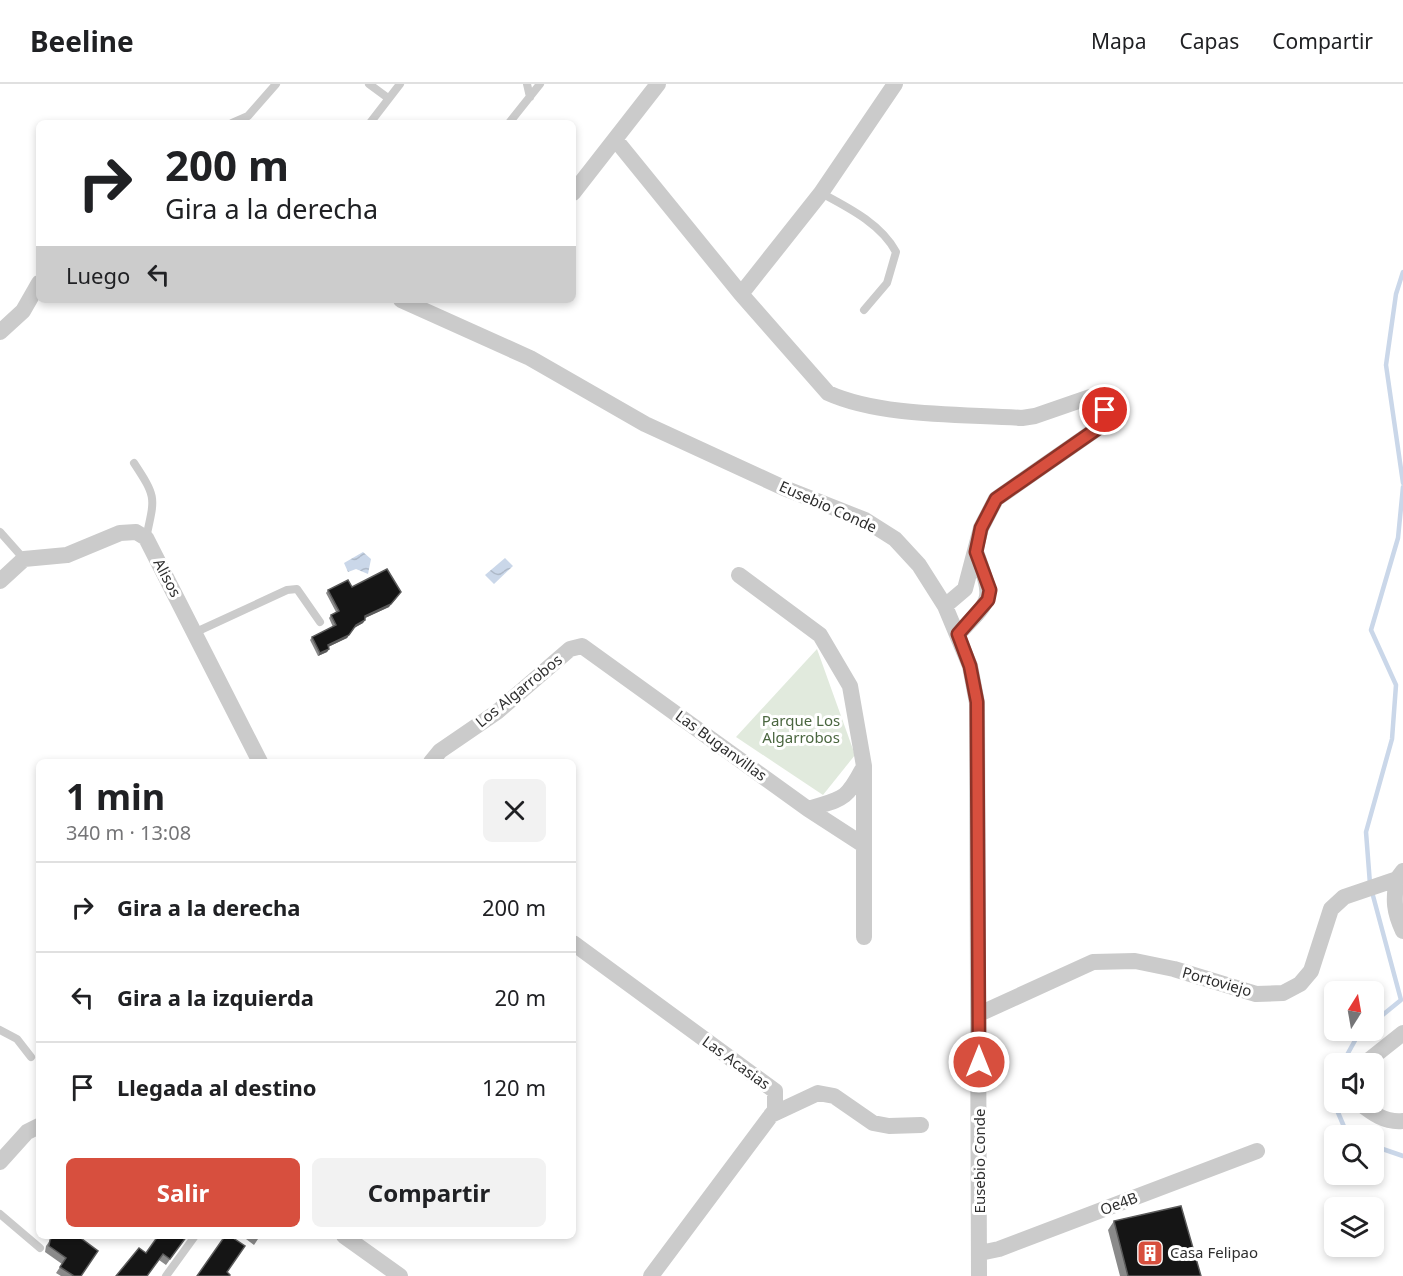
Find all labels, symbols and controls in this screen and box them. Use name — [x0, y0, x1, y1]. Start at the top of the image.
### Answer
text: Beeline — [30, 22, 134, 60]
text: Mapa — [1091, 27, 1147, 55]
text: Capas — [1180, 27, 1239, 55]
text: Compartir — [1272, 27, 1373, 55]
text: 200 m — [165, 136, 289, 193]
icon: right — [66, 144, 144, 222]
text: Gira a la derecha — [165, 190, 378, 227]
icon: left — [142, 258, 175, 291]
text: Luego — [66, 260, 130, 290]
pin — [1079, 384, 1130, 435]
icon: arrive — [1088, 393, 1121, 426]
street label: Eusebio Conde — [776, 476, 880, 537]
street label: Alisos — [149, 555, 186, 600]
street label: Los Algarrobos — [471, 649, 566, 731]
street label: Las Buganvillas — [672, 705, 771, 785]
park label: Parque Los Algarrobos — [762, 710, 840, 747]
text: 1 min — [66, 772, 165, 821]
button: close — [483, 779, 546, 842]
text: 340 m · 13:08 — [66, 819, 191, 846]
icon: right — [66, 891, 99, 924]
text: Gira a la derecha — [117, 892, 301, 922]
text: 200 m — [482, 892, 546, 922]
street label: Portoviejo — [1180, 962, 1254, 1000]
icon: left — [66, 981, 99, 1014]
north arrow — [1324, 981, 1384, 1041]
map controls — [1324, 981, 1384, 1257]
text: Gira a la izquierda — [117, 982, 314, 1012]
text: 20 m — [495, 982, 546, 1012]
position arrow — [947, 1030, 1011, 1094]
street label: Las Acasias — [699, 1031, 775, 1094]
button: sound — [1324, 1053, 1384, 1113]
icon: arrive — [66, 1071, 99, 1104]
text: Llegada al destino — [117, 1072, 317, 1102]
text: 120 m — [482, 1072, 546, 1102]
street label: Eusebio Conde — [969, 1109, 989, 1213]
button: search — [1324, 1125, 1384, 1185]
button: Salir — [66, 1158, 300, 1227]
button: Compartir — [312, 1158, 546, 1227]
street label: Oe4B — [1097, 1187, 1140, 1219]
button: layers — [1324, 1197, 1384, 1257]
building icon: Casa Felipao — [1135, 1238, 1165, 1268]
place label: Casa Felipao — [1170, 1242, 1258, 1262]

